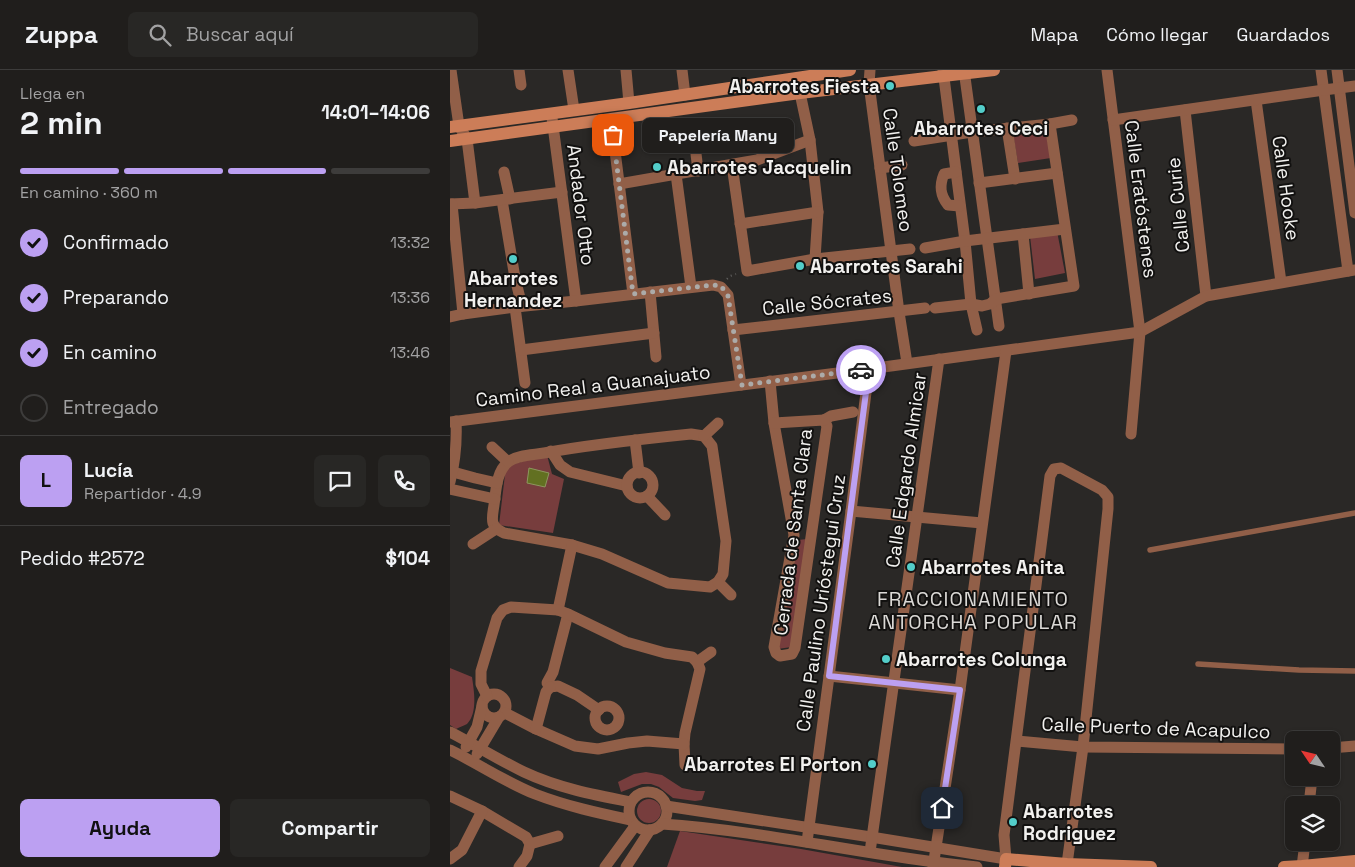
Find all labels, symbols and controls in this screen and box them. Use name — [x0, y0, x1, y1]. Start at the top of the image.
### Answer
search box — [128, 12, 478, 57]
text: Zuppa — [25, 19, 98, 50]
icon: search — [146, 21, 174, 49]
text: Buscar aquí — [186, 22, 294, 47]
text: Mapa — [1030, 23, 1078, 46]
text: Cómo llegar — [1106, 23, 1208, 46]
text: Guardados — [1236, 23, 1330, 46]
place label: Abarrotes Fiesta — [729, 74, 880, 99]
marker: Abarrotes Fiesta — [884, 80, 896, 92]
text: Llega en — [20, 83, 85, 104]
text: 14:01–14:06 — [321, 100, 430, 125]
text: 2 min — [20, 103, 103, 143]
marker: Abarrotes Ceci — [975, 103, 987, 115]
street label: Calle Tolomeo — [877, 106, 919, 234]
pin — [592, 114, 634, 156]
place label: Abarrotes Ceci — [914, 116, 1048, 141]
callout: Papelería Many — [643, 118, 796, 152]
street label: Calle Eratóstenes — [1119, 119, 1163, 279]
icon: bag — [599, 121, 627, 149]
text: Papelería Many — [659, 125, 777, 146]
street label: Calle Hooke — [1266, 134, 1306, 242]
street label: Andador Otto — [561, 143, 601, 267]
place label: Abarrotes Jacquelin — [667, 155, 852, 180]
street label: Calle Curie — [1161, 156, 1195, 254]
marker: Abarrotes Jacquelin — [651, 161, 663, 173]
text: En camino · 360 m — [20, 182, 158, 203]
icon: check — [20, 229, 48, 257]
text: Confirmado — [63, 230, 169, 255]
text: 13:32 — [390, 232, 430, 253]
marker: Abarrotes Hernandez — [507, 253, 519, 265]
place label: Abarrotes Sarahi — [810, 254, 963, 279]
marker: Abarrotes Sarahi — [794, 260, 806, 272]
place label: Abarrotes Hernandez — [464, 266, 562, 313]
street label: Calle Sócrates — [761, 283, 893, 321]
icon: check — [20, 284, 48, 312]
text: Preparando — [63, 285, 169, 310]
text: 13:36 — [390, 287, 430, 308]
icon: check — [20, 339, 48, 367]
text: En camino — [63, 340, 157, 365]
text: 13:46 — [390, 342, 430, 363]
courier — [836, 345, 886, 395]
icon: car — [847, 356, 875, 384]
street label: Camino Real a Guanajuato — [474, 359, 712, 413]
street label: Calle Edgardo Almicar — [880, 371, 932, 569]
text: Entregado — [63, 395, 159, 420]
street label: Cerrada de Santa Clara — [768, 427, 818, 637]
button: chat — [314, 455, 366, 507]
button: phone — [378, 455, 430, 507]
text: Lucía — [84, 458, 133, 483]
text: L — [41, 468, 51, 493]
street label: Calle Paulino Urióstegui Cruz — [791, 473, 851, 733]
text: Repartidor · 4.9 — [84, 483, 202, 504]
text: Pedido #2572 — [20, 546, 145, 571]
text: $104 — [386, 546, 430, 571]
place label: Abarrotes Anita — [921, 555, 1064, 580]
marker: Abarrotes Anita — [905, 561, 917, 573]
district label: FRACCIONAMIENTO ANTORCHA POPULAR — [868, 586, 1078, 635]
place label: Abarrotes Colunga — [896, 647, 1067, 672]
marker: Abarrotes Colunga — [880, 653, 892, 665]
street label: Calle Puerto de Acapulco — [1041, 712, 1271, 744]
north arrow — [1285, 731, 1340, 786]
map controls — [1285, 731, 1340, 851]
place label: Abarrotes El Porton — [684, 752, 862, 777]
marker: Abarrotes El Porton — [866, 758, 878, 770]
pin — [921, 787, 963, 829]
icon: home — [928, 794, 956, 822]
button: layers — [1285, 796, 1340, 851]
button: Ayuda — [20, 799, 220, 857]
button: Compartir — [230, 799, 430, 857]
place label: Abarrotes Rodriguez — [1023, 799, 1116, 846]
marker: Abarrotes Rodriguez — [1007, 816, 1019, 828]

